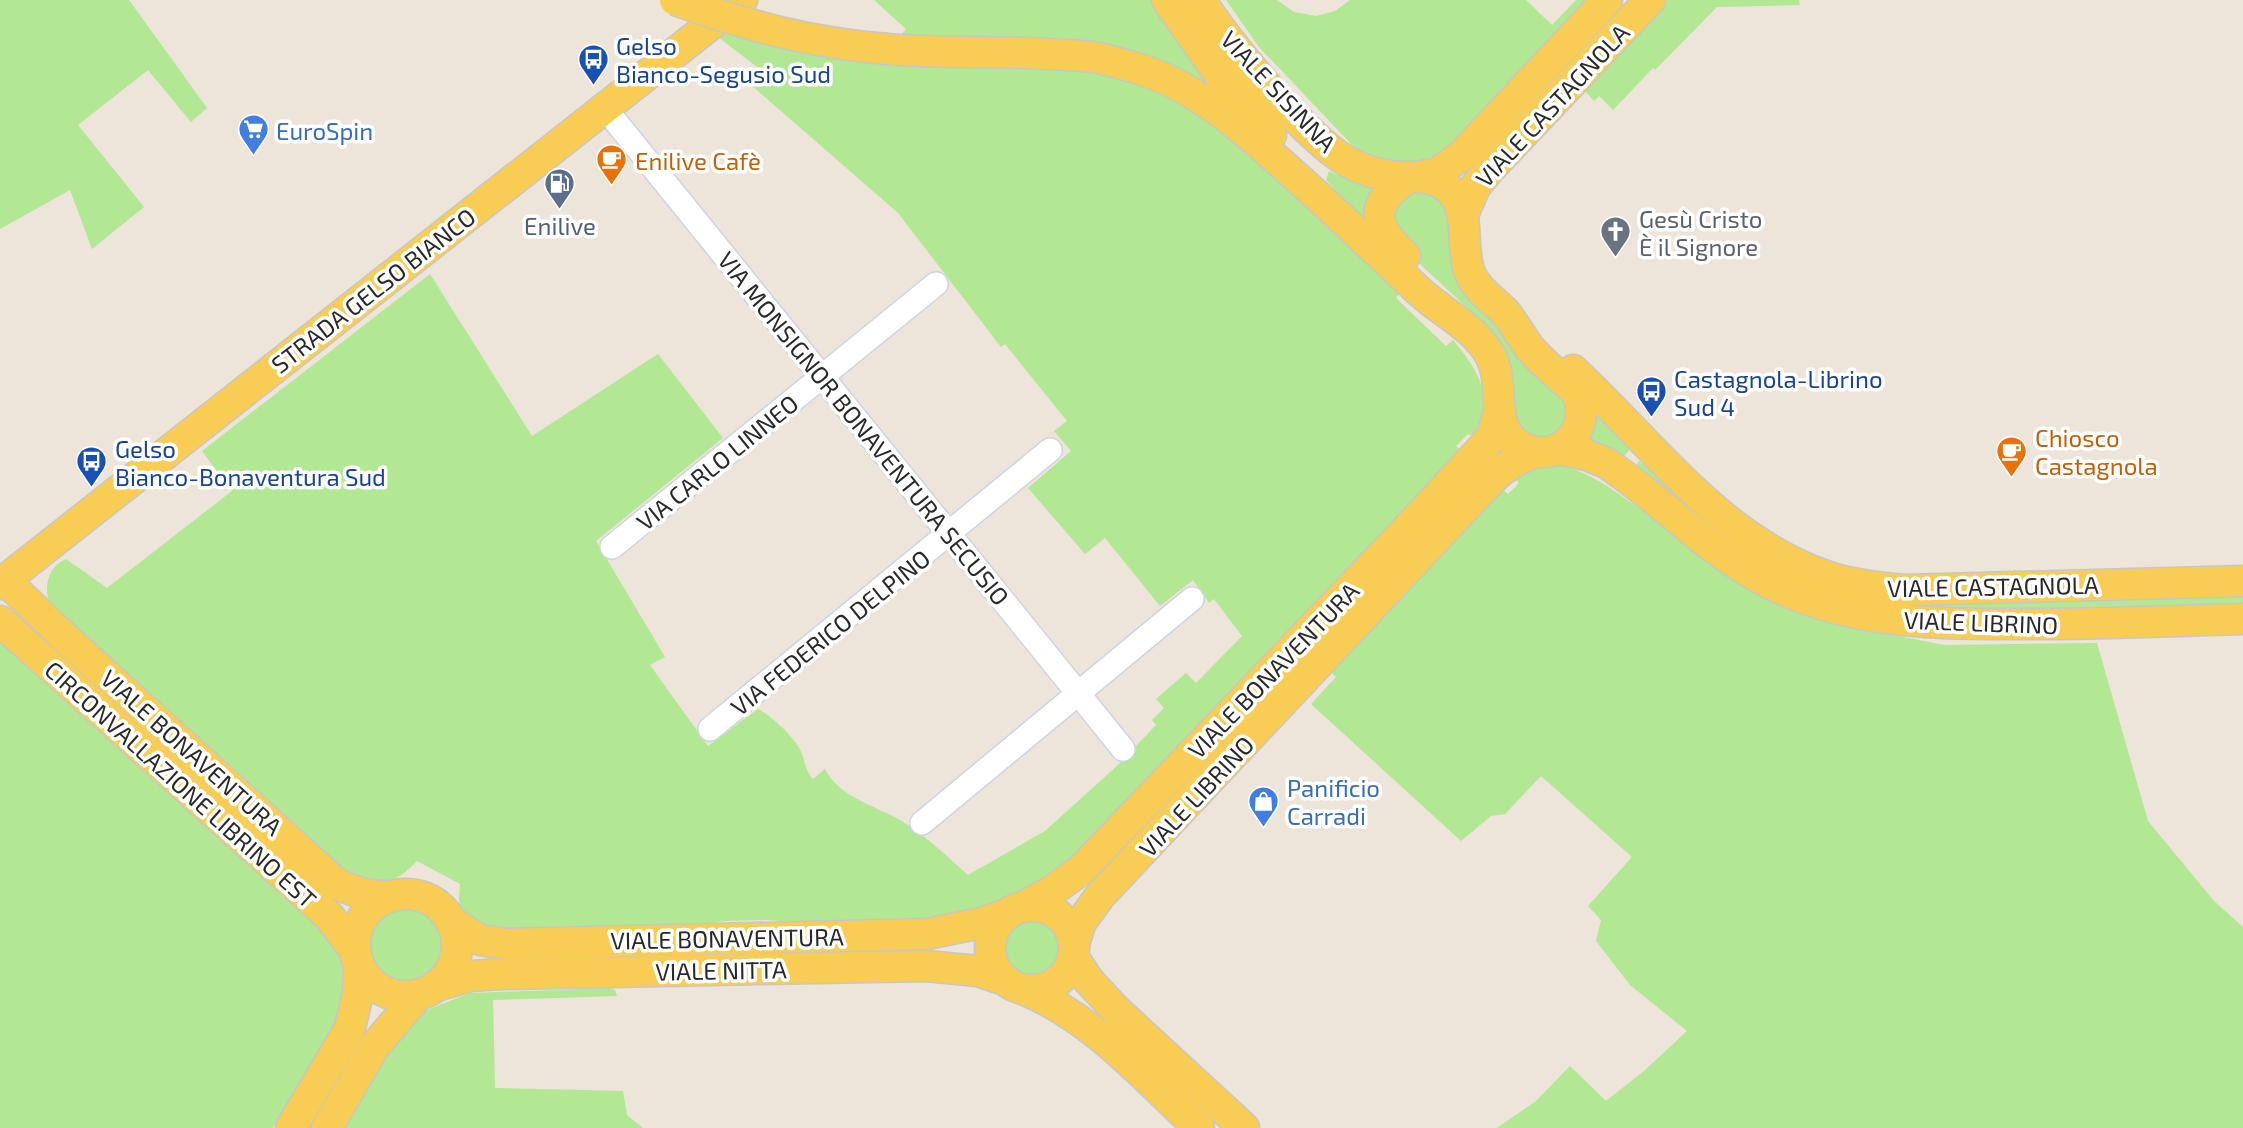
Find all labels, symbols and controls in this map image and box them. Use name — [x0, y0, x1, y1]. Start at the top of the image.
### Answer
street label: VIALE CASTAGNOLA — [1469, 18, 1635, 192]
street label: VIALE SISINNA — [1215, 24, 1343, 158]
place label: Gelso Bianco-Segusio Sud — [616, 31, 831, 88]
bus stop icon: Gelso Bianco-Segusio Sud — [576, 42, 610, 86]
supermarket icon: EuroSpin — [236, 113, 270, 157]
place label: EuroSpin — [276, 116, 373, 145]
cafe icon: Enilive Cafè — [595, 143, 629, 187]
place label: Enilive Cafè — [635, 146, 761, 175]
fuel station icon: Enilive — [543, 166, 577, 210]
street label: STRADA GELSO BIANCO — [265, 201, 481, 379]
place label: Gesù Cristo È il Signore — [1639, 204, 1762, 261]
place label: Enilive — [524, 211, 596, 240]
church icon: Gesù Cristo È il Signore — [1599, 215, 1633, 259]
street label: VIA MONSIGNOR BONAVENTURA SECUSIO — [712, 246, 1016, 610]
place label: Castagnola-Librino Sud 4 — [1674, 364, 1883, 421]
bus stop icon: Castagnola-Librino Sud 4 — [1634, 375, 1668, 419]
street label: VIA CARLO LINNEO — [630, 388, 804, 536]
place label: Chiosco Castagnola — [2035, 423, 2158, 480]
place label: Gelso Bianco-Bonaventura Sud — [115, 434, 386, 491]
cafe icon: Chiosco Castagnola — [1995, 434, 2029, 478]
bus stop icon: Gelso Bianco-Bonaventura Sud — [75, 445, 109, 489]
street label: VIA FEDERICO DELPINO — [725, 543, 935, 721]
street label: VIALE CASTAGNOLA — [1887, 570, 2099, 602]
street label: VIALE BONAVENTURA — [1181, 576, 1365, 764]
street label: VIALE LIBRINO — [1903, 605, 2059, 639]
street label: CIRCONVALLAZIONE LIBRINO EST — [39, 654, 323, 914]
street label: VIALE BONAVENTURA — [96, 663, 289, 841]
street label: VIALE LIBRINO — [1133, 730, 1259, 862]
place label: Panificio Carradi — [1287, 773, 1380, 830]
shop icon: Panificio Carradi — [1247, 784, 1281, 828]
street label: VIALE BONAVENTURA — [610, 921, 844, 955]
street label: VIALE NITTA — [655, 954, 787, 986]

